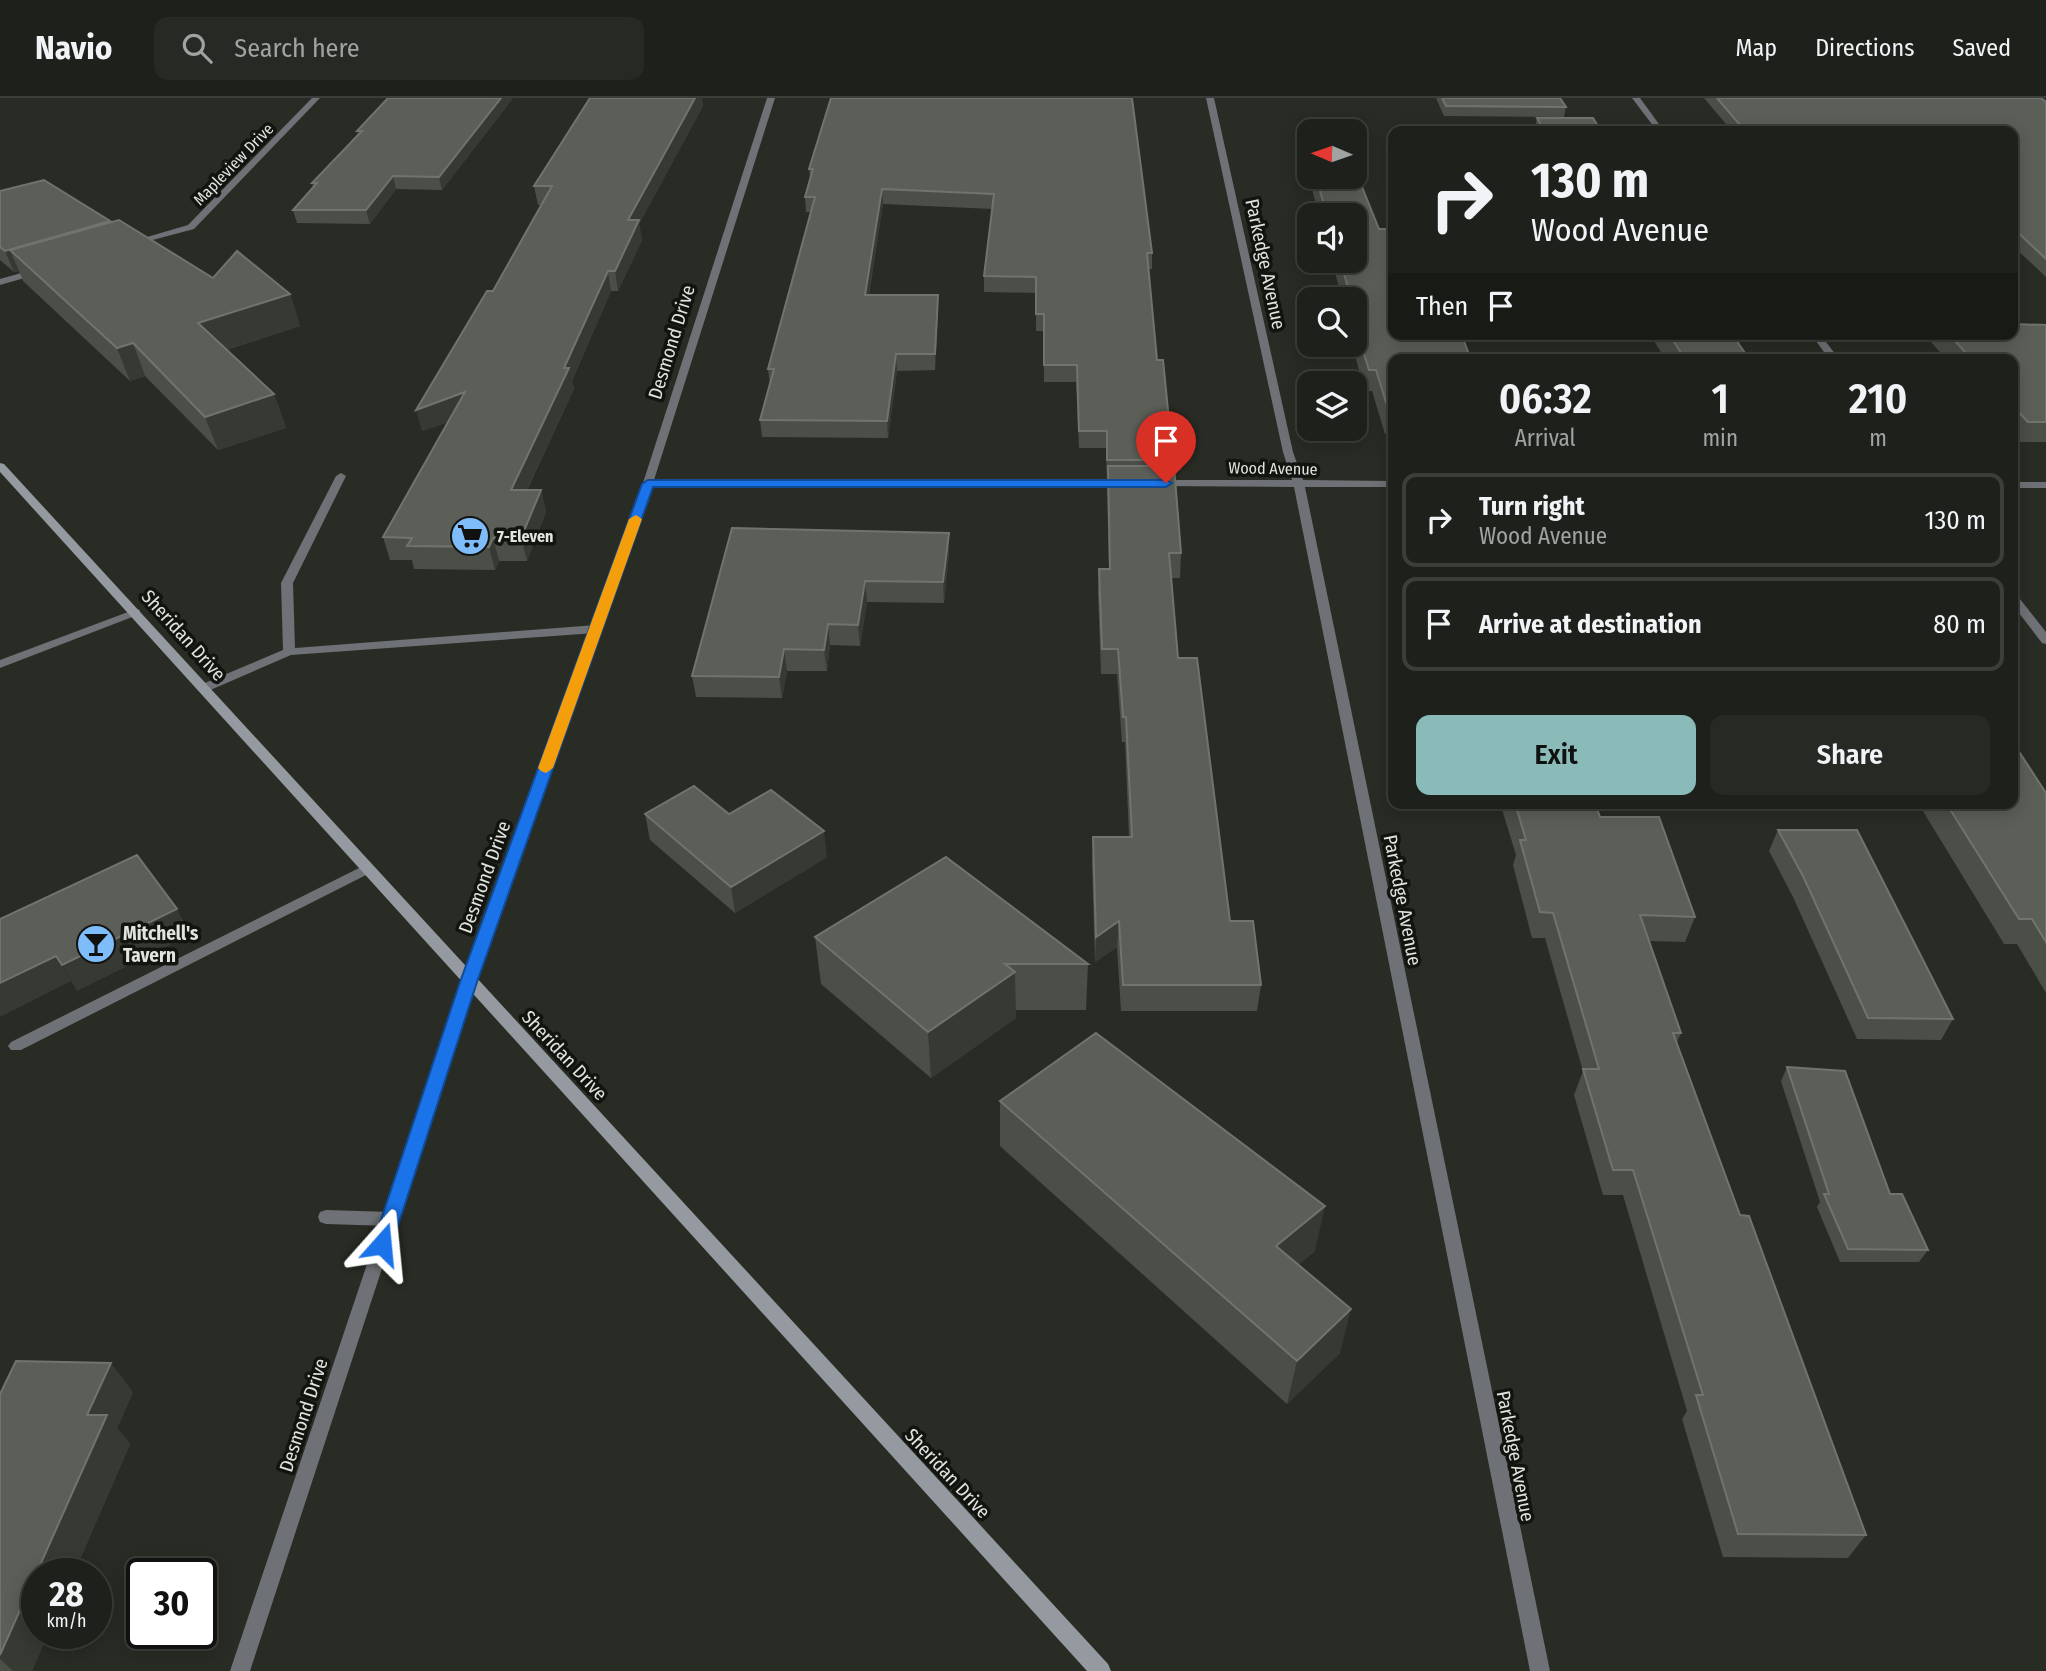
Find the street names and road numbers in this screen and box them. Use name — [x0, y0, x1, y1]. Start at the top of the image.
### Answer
street label: Mapleview Drive — [189, 119, 277, 209]
street label: Parkedge Avenue — [1240, 197, 1291, 331]
street label: Desmond Drive — [643, 282, 700, 402]
street label: Wood Avenue — [1228, 458, 1318, 479]
street label: Sheridan Drive — [137, 585, 230, 686]
street label: Desmond Drive — [453, 818, 515, 937]
street label: Parkedge Avenue — [1379, 833, 1426, 967]
street label: Sheridan Drive — [517, 1006, 612, 1105]
street label: Desmond Drive — [274, 1355, 333, 1475]
street label: Parkedge Avenue — [1492, 1389, 1539, 1523]
street label: Sheridan Drive — [900, 1424, 995, 1523]

